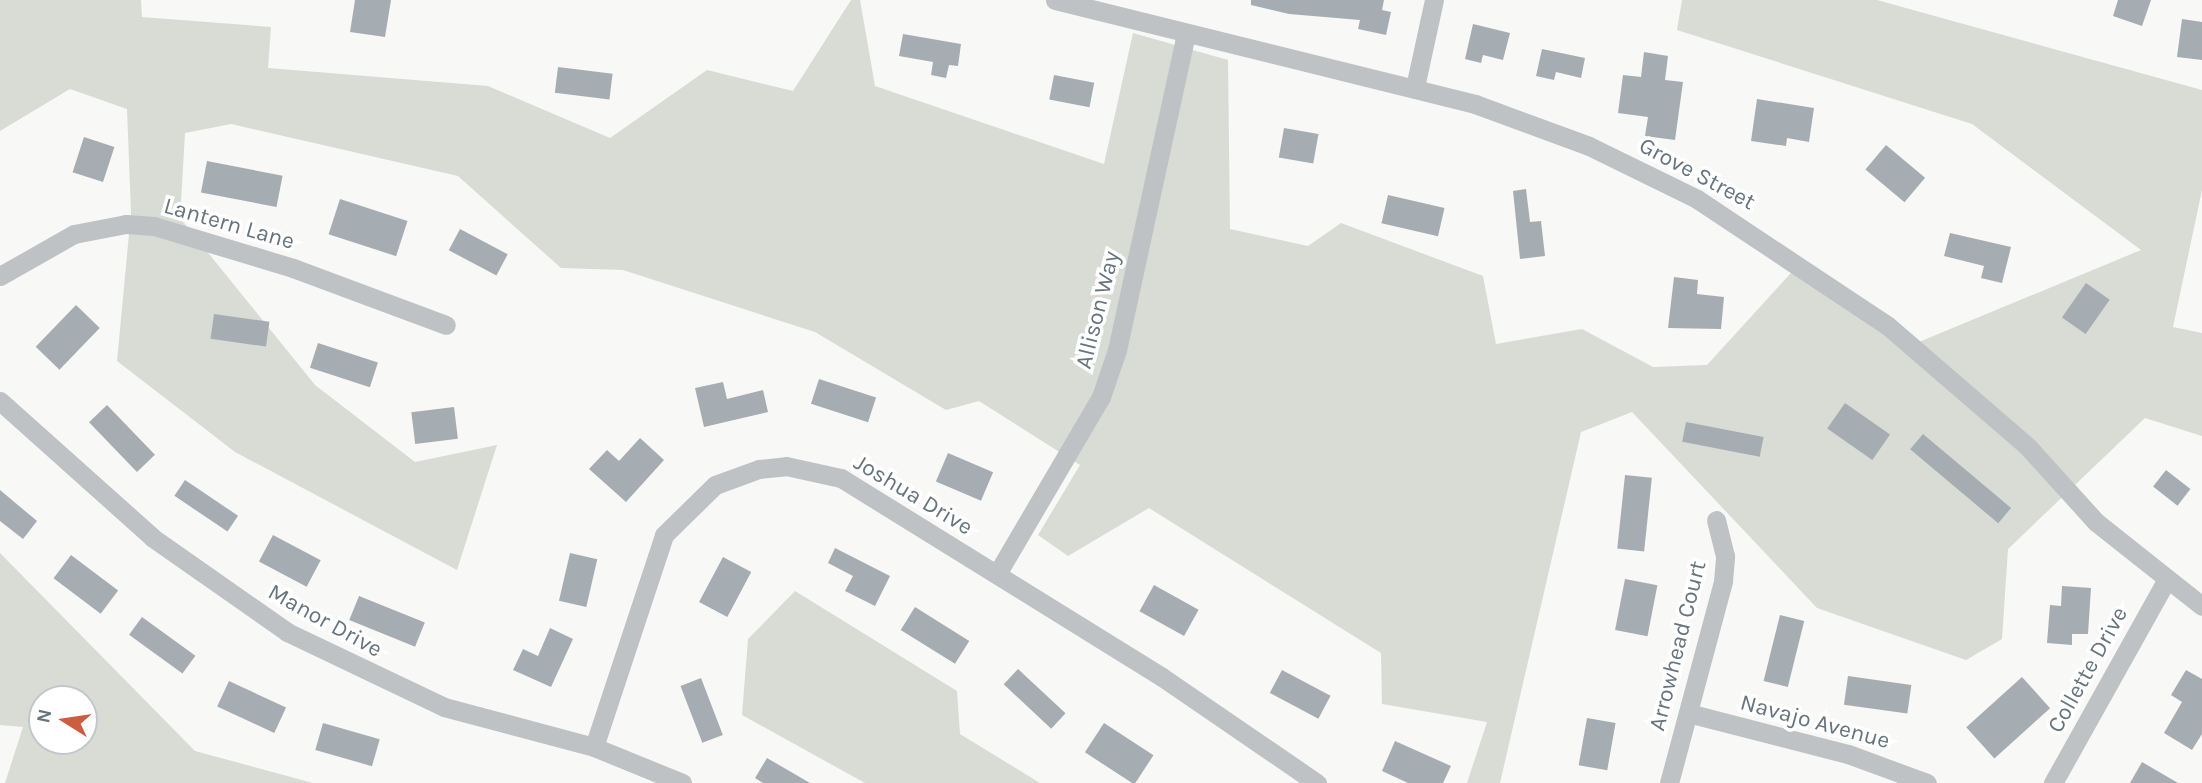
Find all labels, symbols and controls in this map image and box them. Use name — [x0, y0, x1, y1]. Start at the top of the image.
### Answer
street label: Grove Street — [1634, 132, 1760, 216]
street label: Lantern Lane — [161, 192, 297, 256]
street label: Allison Way — [1070, 248, 1126, 372]
street label: Joshua Drive — [849, 449, 977, 541]
street label: Arrowhead Court — [1644, 558, 1712, 734]
street label: Manor Drive — [263, 578, 387, 664]
street label: Collette Drive — [2042, 602, 2134, 738]
north arrow — [28, 685, 98, 755]
street label: Navajo Avenue — [1737, 689, 1893, 755]
text: N — [32, 707, 57, 725]

